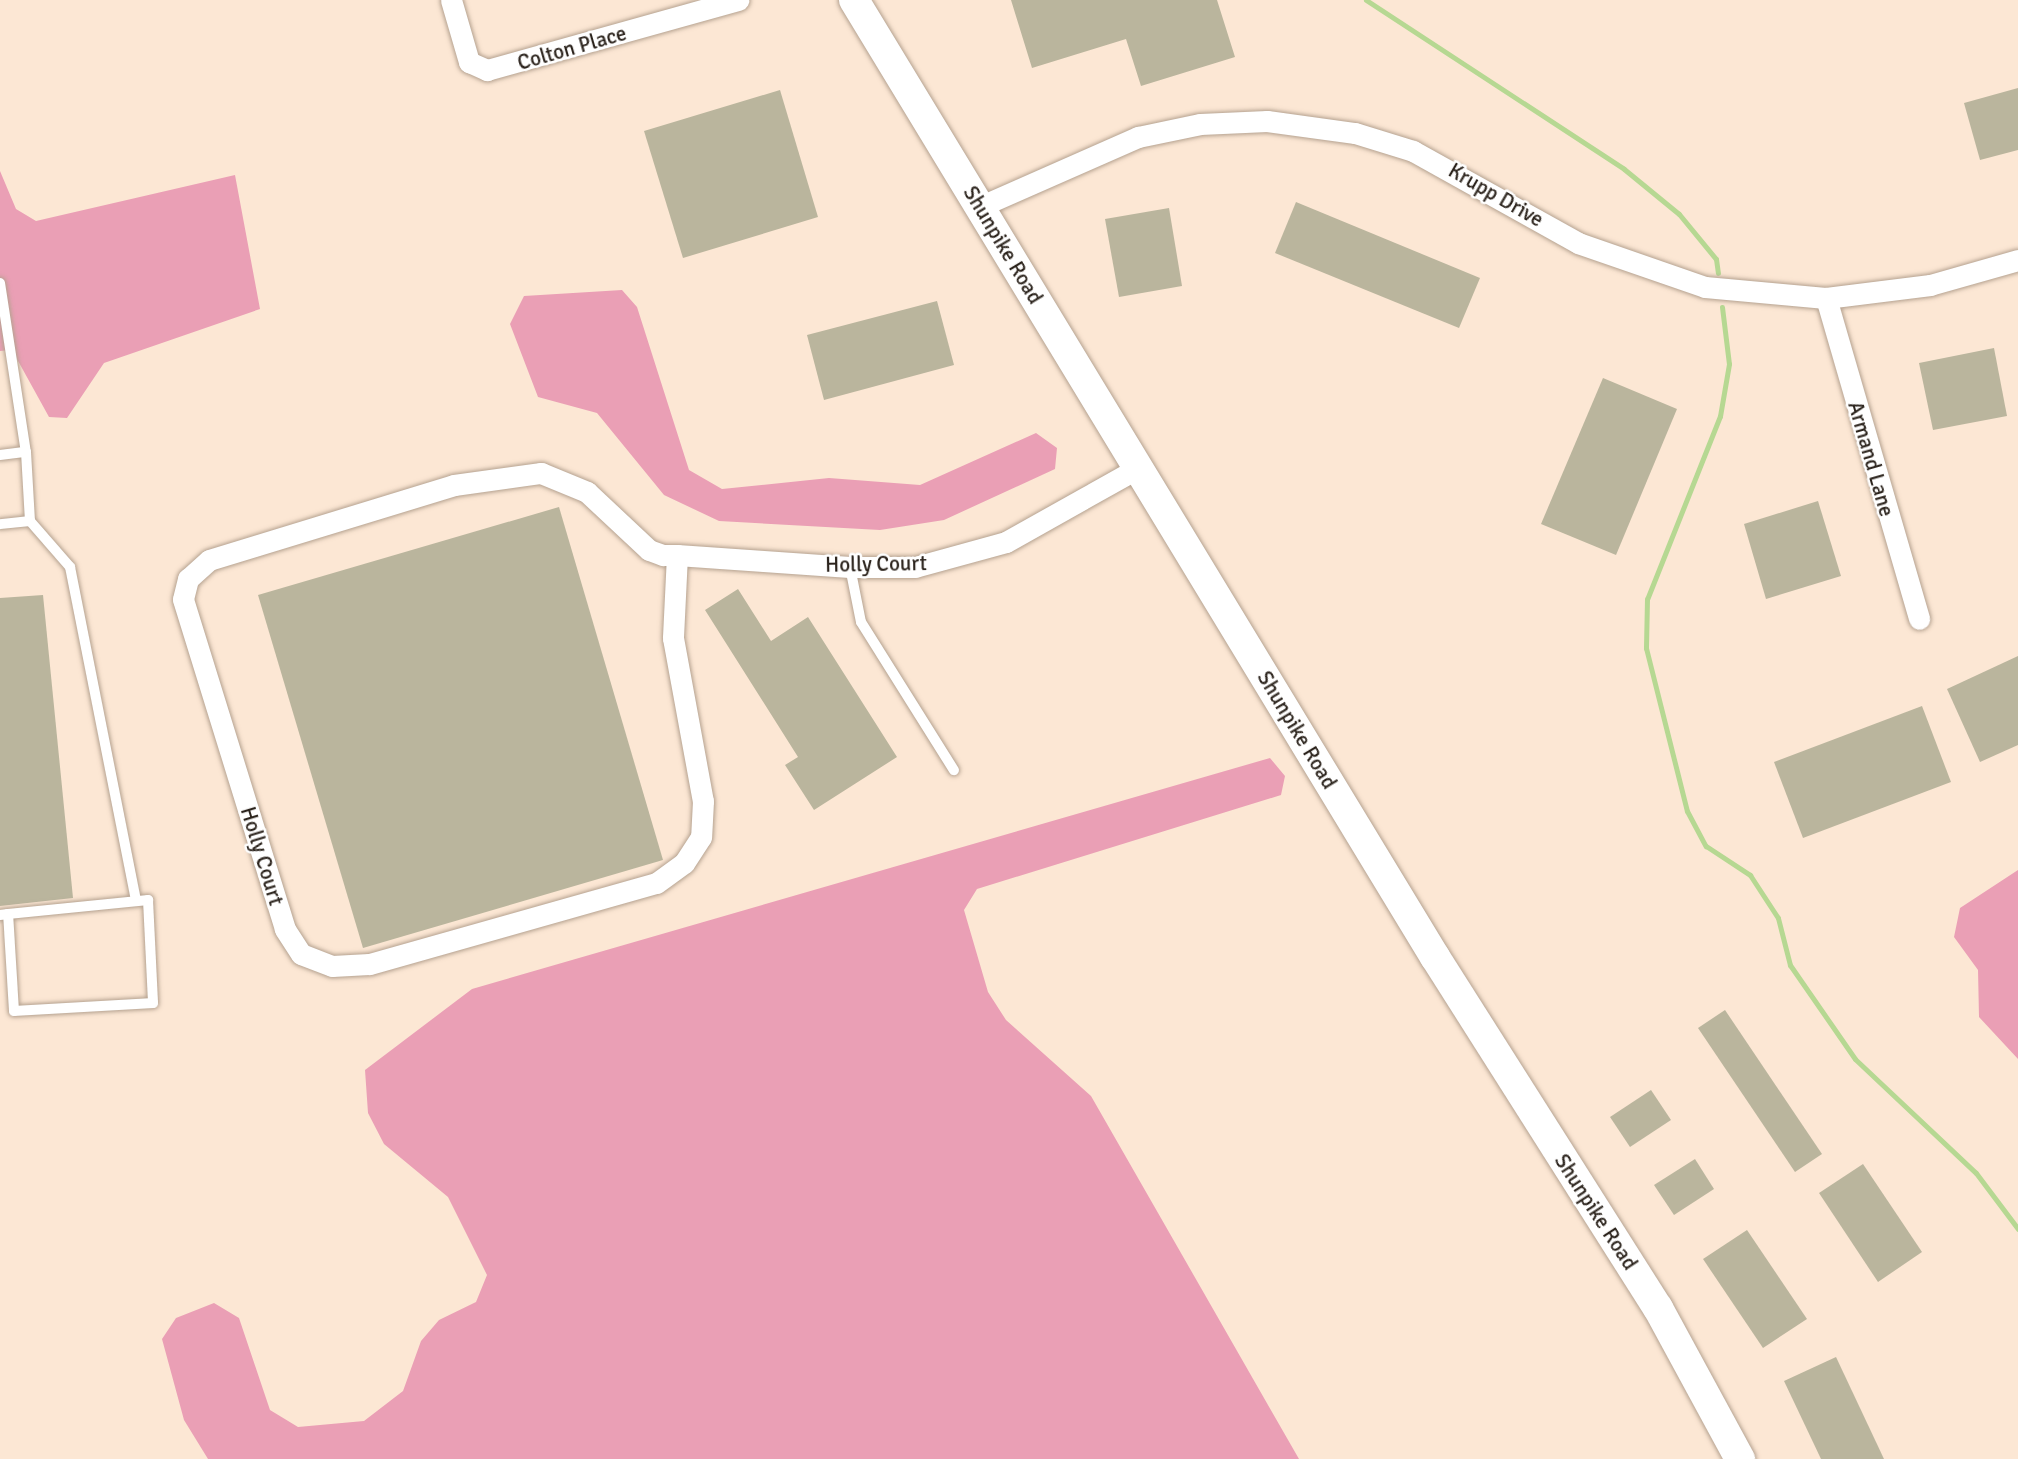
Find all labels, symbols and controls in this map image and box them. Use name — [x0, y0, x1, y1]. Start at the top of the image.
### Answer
street label: Colton Place — [515, 20, 629, 76]
street label: Krupp Drive — [1444, 158, 1548, 232]
street label: Shunpike Road — [958, 181, 1048, 309]
street label: Armand Lane — [1843, 399, 1899, 519]
street label: Holly Court — [825, 551, 927, 577]
street label: Shunpike Road — [1252, 666, 1342, 794]
street label: Holly Court — [235, 804, 289, 908]
street label: Shunpike Road — [1549, 1149, 1643, 1275]

